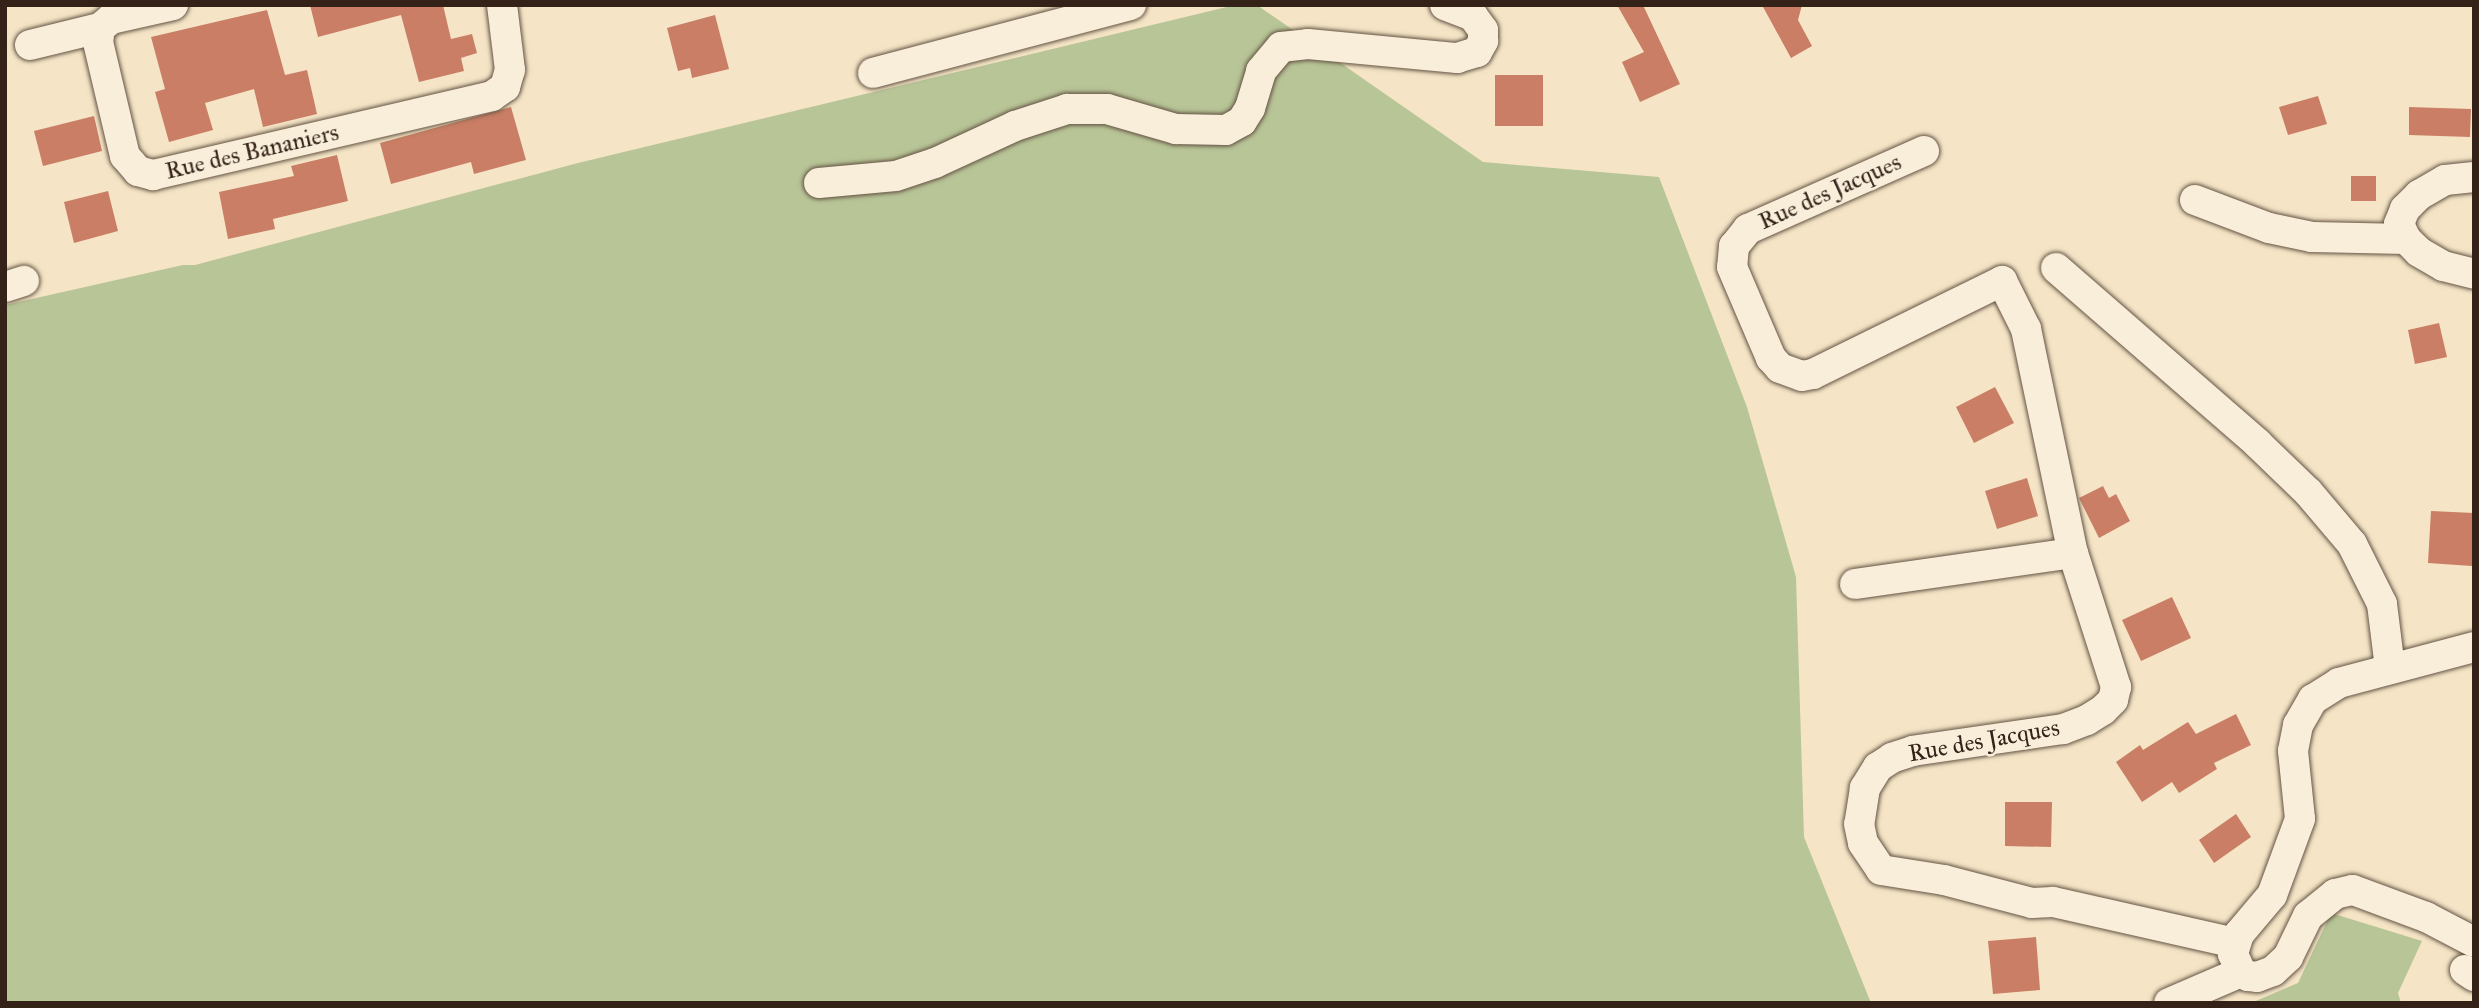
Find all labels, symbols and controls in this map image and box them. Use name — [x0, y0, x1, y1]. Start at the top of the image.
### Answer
street label: Rue des Bananiers — [163, 118, 341, 186]
street label: Rue des Jacques — [1754, 148, 1906, 236]
street label: Rue des Jacques — [1906, 714, 2062, 768]

